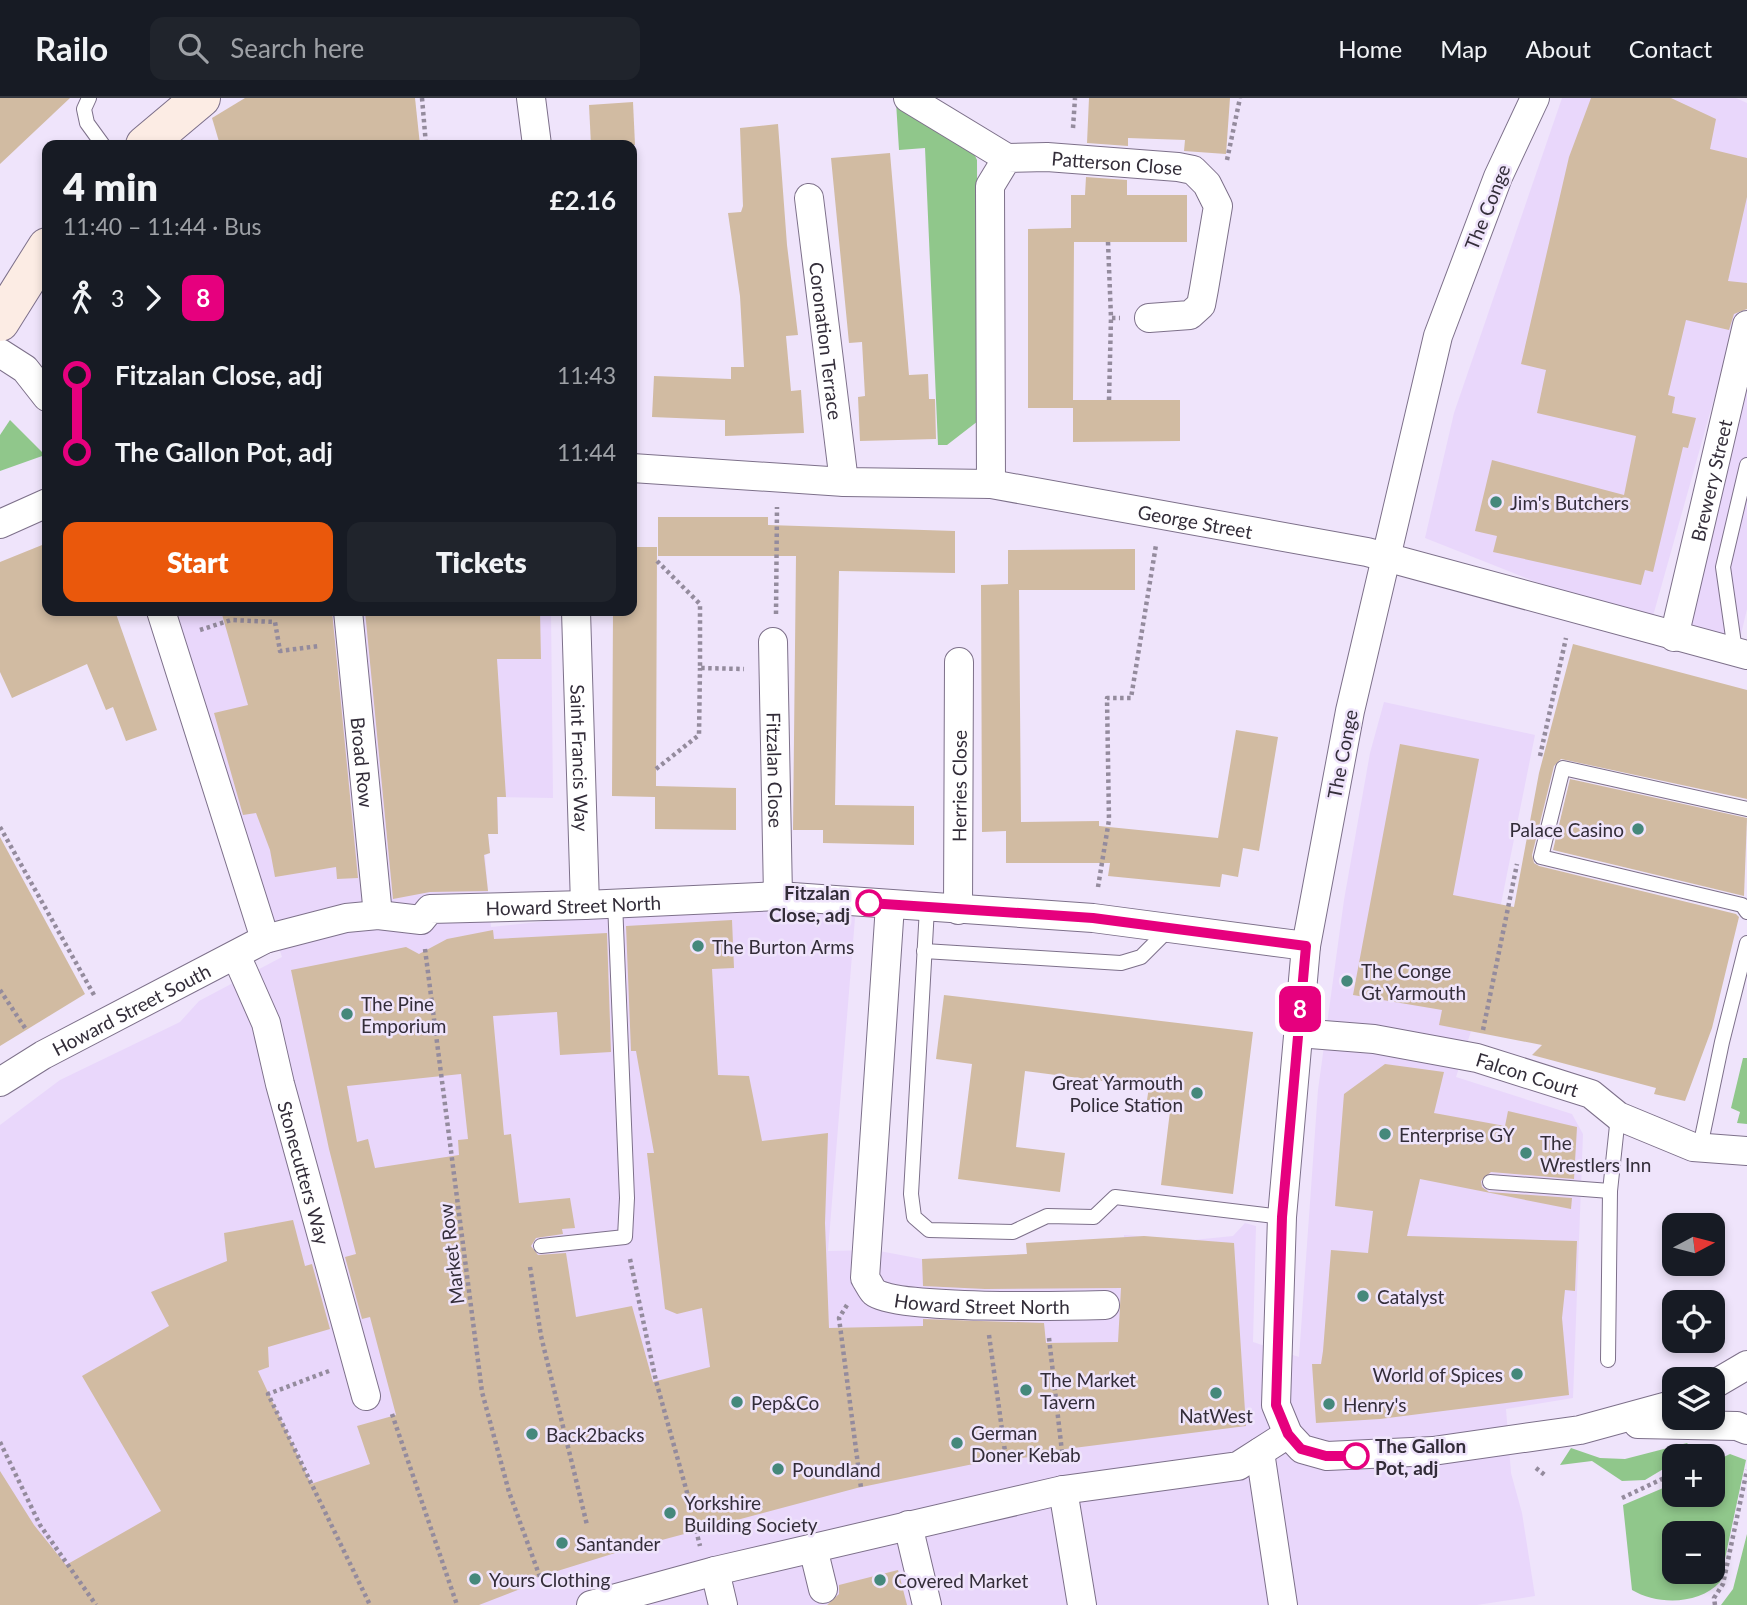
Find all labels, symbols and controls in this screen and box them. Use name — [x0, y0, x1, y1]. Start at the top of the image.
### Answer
search box — [150, 17, 640, 80]
text: Railo — [35, 28, 108, 68]
icon: search — [174, 29, 212, 67]
text: Search here — [230, 32, 364, 64]
text: Home — [1338, 34, 1402, 63]
text: Map — [1440, 34, 1488, 63]
text: About — [1526, 34, 1591, 63]
text: Contact — [1629, 34, 1712, 63]
street label: Patterson Close — [1051, 146, 1183, 179]
street label: The Conge — [1459, 161, 1515, 253]
text: 4 min — [63, 163, 158, 209]
text: £2.16 — [550, 184, 616, 216]
text: 11:40 – 11:44 · Bus — [63, 212, 262, 240]
street label: Coronation Terrace — [805, 261, 848, 421]
icon: walk — [63, 279, 101, 317]
icon: forward — [134, 279, 172, 317]
text: 8 — [196, 283, 210, 312]
text: 3 — [111, 284, 124, 312]
text: Fitzalan Close, adj — [115, 359, 323, 391]
text: 11:43 — [557, 361, 616, 389]
street label: Brewery Street — [1685, 417, 1736, 544]
text: The Gallon Pot, adj — [115, 436, 333, 468]
text: 11:44 — [557, 438, 616, 466]
place label: Jim's Butchers — [1510, 491, 1629, 514]
marker: Jim's Butchers — [1488, 494, 1504, 510]
street label: George Street — [1136, 499, 1255, 543]
button: Start — [63, 522, 333, 602]
button: Tickets — [347, 522, 616, 602]
street label: Saint Francis Way — [567, 684, 594, 832]
street label: The Conge — [1322, 708, 1362, 800]
street label: Fitzalan Close — [763, 712, 788, 828]
street label: Broad Row — [347, 716, 379, 809]
street label: Herries Close — [947, 730, 970, 842]
place label: Palace Casino — [1509, 818, 1624, 841]
marker: Palace Casino — [1630, 821, 1646, 837]
place label: Fitzalan Close, adj — [769, 881, 850, 926]
street label: Howard Street North — [485, 890, 662, 919]
marker: Fitzalan Close, adj — [856, 890, 882, 916]
place label: The Burton Arms — [712, 935, 854, 958]
marker: The Burton Arms — [690, 938, 706, 954]
street label: Howard Street South — [48, 958, 214, 1060]
place label: The Conge Gt Yarmouth — [1361, 959, 1466, 1004]
marker: The Conge Gt Yarmouth — [1339, 973, 1355, 989]
line badge: 8 — [1277, 986, 1323, 1032]
place label: The Pine Emporium — [361, 992, 446, 1037]
text: 8 — [1293, 994, 1307, 1023]
marker: The Pine Emporium — [339, 1006, 355, 1022]
street label: Falcon Court — [1473, 1047, 1582, 1101]
place label: Great Yarmouth Police Station — [1052, 1071, 1183, 1116]
marker: Great Yarmouth Police Station — [1189, 1085, 1205, 1101]
street label: Stonecutters Way — [274, 1098, 335, 1247]
place label: Enterprise GY — [1399, 1123, 1515, 1146]
marker: Enterprise GY — [1377, 1126, 1393, 1142]
place label: The Wrestlers Inn — [1540, 1131, 1651, 1176]
marker: The Wrestlers Inn — [1518, 1145, 1534, 1161]
street label: Market Row — [433, 1202, 469, 1306]
north arrow — [1662, 1213, 1726, 1276]
map controls — [1662, 1213, 1725, 1584]
place label: Catalyst — [1377, 1285, 1445, 1308]
street label: Howard Street North — [893, 1288, 1070, 1318]
marker: Catalyst — [1355, 1288, 1371, 1304]
button: locate — [1662, 1290, 1725, 1353]
place label: World of Spices — [1373, 1363, 1503, 1386]
marker: World of Spices — [1509, 1366, 1525, 1382]
button: layers — [1662, 1367, 1725, 1430]
place label: The Market Tavern — [1040, 1368, 1136, 1413]
marker: The Market Tavern — [1018, 1382, 1034, 1398]
marker: NatWest — [1208, 1385, 1224, 1401]
place label: Pep&Co — [751, 1391, 819, 1414]
place label: Henry's — [1343, 1393, 1407, 1416]
marker: Pep&Co — [729, 1394, 745, 1410]
marker: Henry's — [1321, 1396, 1337, 1412]
place label: NatWest — [1179, 1404, 1253, 1427]
place label: German Doner Kebab — [971, 1421, 1081, 1466]
place label: Back2backs — [546, 1423, 644, 1446]
marker: Back2backs — [524, 1426, 540, 1442]
place label: The Gallon Pot, adj — [1375, 1434, 1466, 1479]
marker: German Doner Kebab — [949, 1435, 965, 1451]
marker: The Gallon Pot, adj — [1343, 1443, 1369, 1469]
button: + — [1662, 1444, 1725, 1507]
place label: Poundland — [792, 1458, 881, 1481]
marker: Poundland — [770, 1461, 786, 1477]
place label: Yorkshire Building Society — [684, 1491, 818, 1536]
marker: Yorkshire Building Society — [662, 1505, 678, 1521]
button: − — [1662, 1521, 1725, 1584]
place label: Santander — [576, 1532, 661, 1555]
marker: Santander — [554, 1535, 570, 1551]
place label: Yours Clothing — [489, 1568, 610, 1591]
place label: Covered Market — [894, 1569, 1028, 1592]
marker: Yours Clothing — [467, 1571, 483, 1587]
marker: Covered Market — [872, 1572, 888, 1588]

